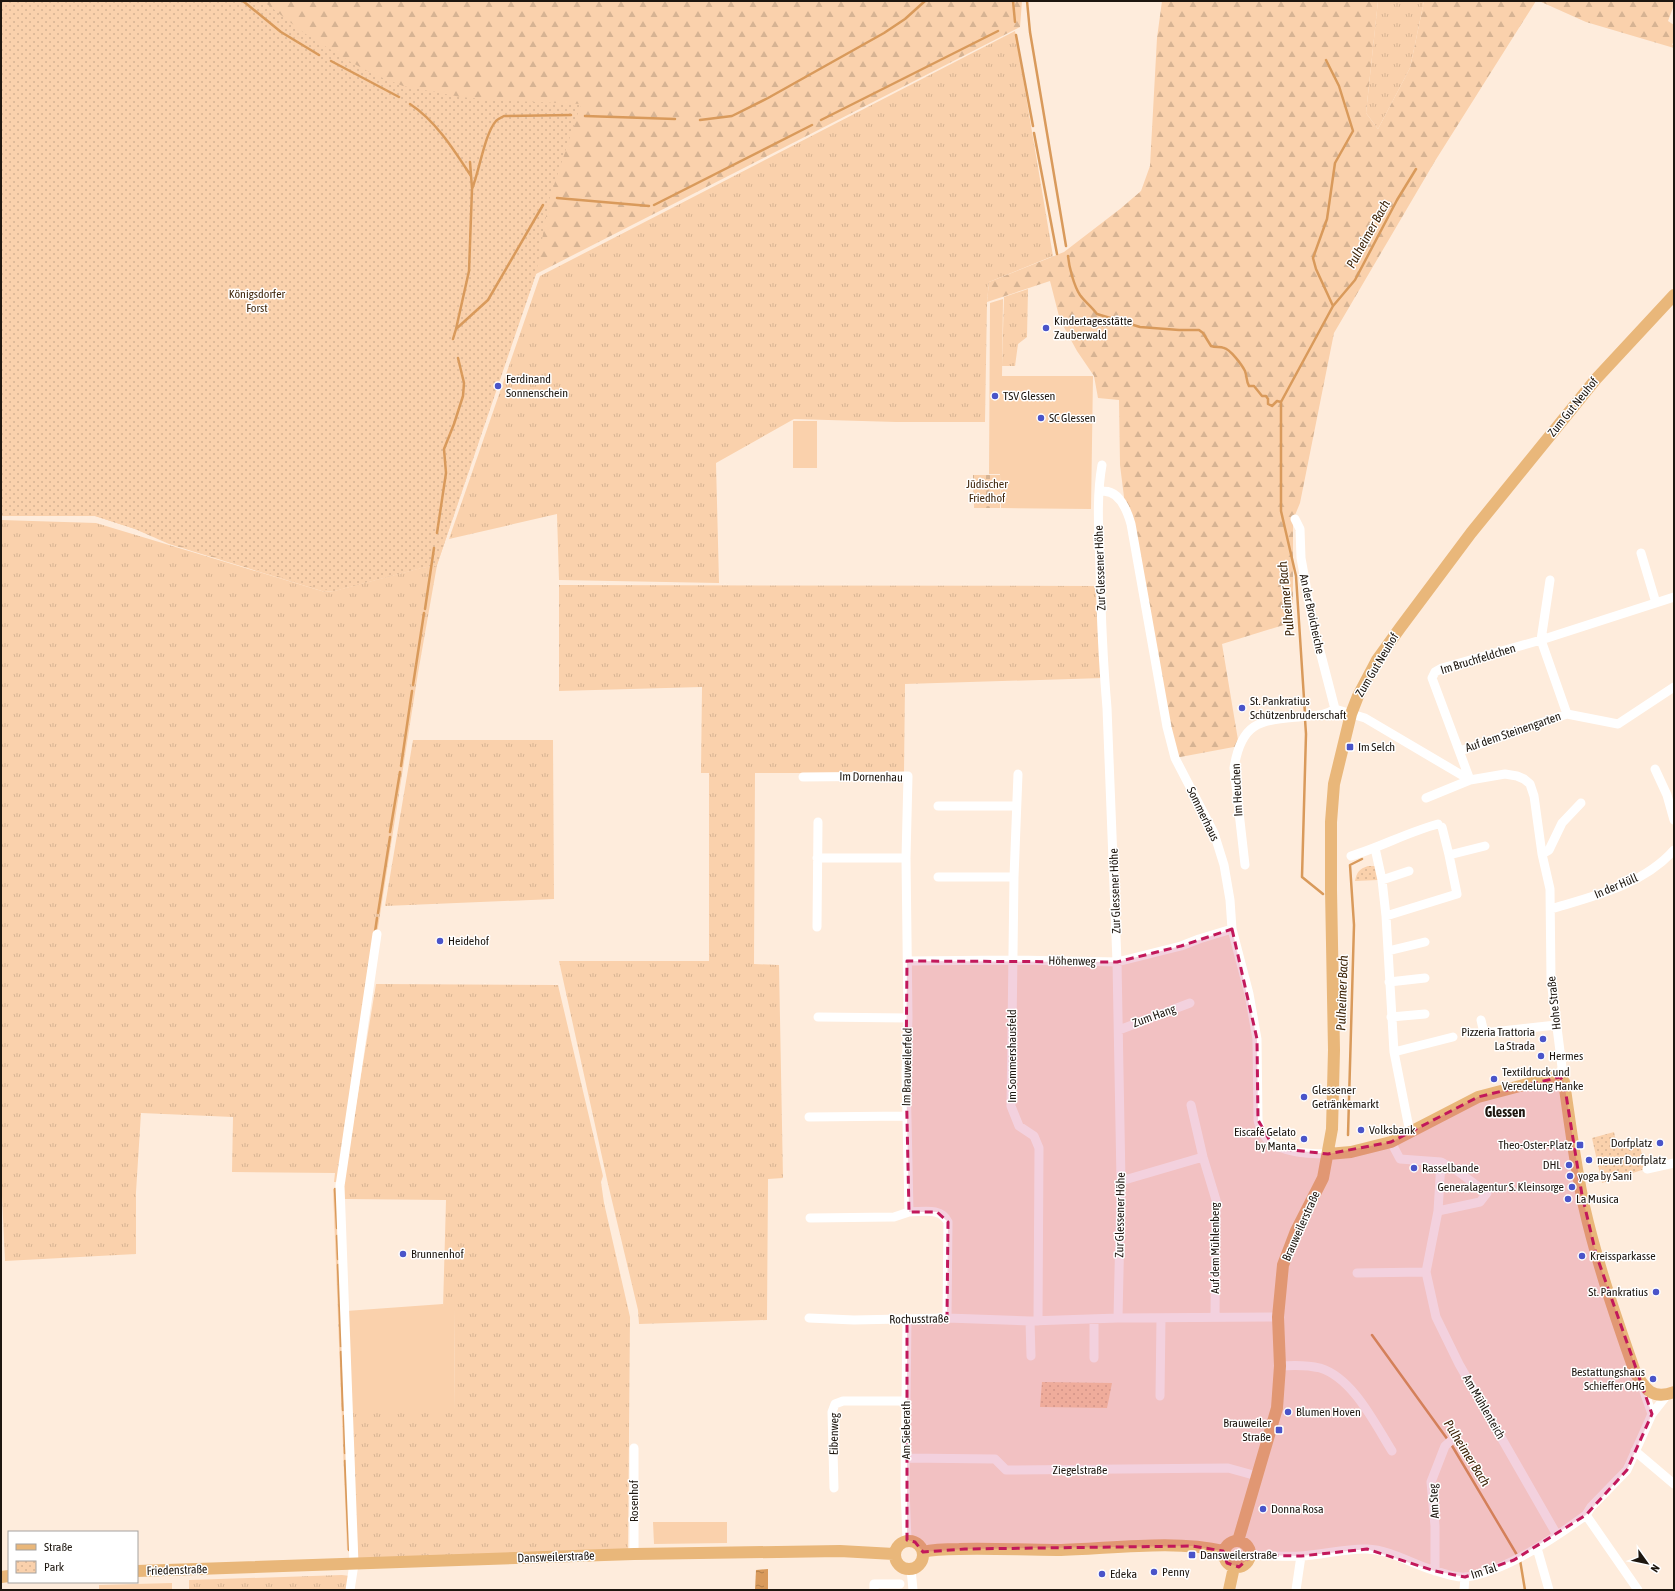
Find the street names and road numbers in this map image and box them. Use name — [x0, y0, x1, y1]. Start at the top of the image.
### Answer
street label: Zum Gut Neuhof — [1545, 374, 1601, 439]
street label: Zur Glessener Höhe — [1092, 525, 1108, 611]
street label: An der Broicheiche — [1297, 573, 1327, 655]
street label: Zum Gut Neuhof — [1352, 630, 1402, 699]
street label: Im Bruchfeldchen — [1439, 641, 1517, 677]
street label: Auf dem Steinengarten — [1463, 709, 1563, 755]
street label: Im Heuchen — [1229, 763, 1245, 817]
street label: Im Dornenhau — [839, 769, 903, 785]
street label: Sommerhaus — [1184, 785, 1222, 843]
street label: Zur Glessener Höhe — [1107, 848, 1123, 934]
street label: In der Hüll — [1592, 870, 1641, 901]
street label: Höhenweg — [1048, 954, 1097, 968]
street label: Hohe Straße — [1544, 975, 1564, 1031]
street label: Zum Hang — [1130, 1001, 1178, 1030]
street label: Im Sommershausfeld — [1005, 1009, 1019, 1103]
street label: Im Brauweilerfeld — [899, 1028, 915, 1106]
street label: Zur Glessener Höhe — [1112, 1172, 1128, 1258]
street label: Brauweilerstraße — [1279, 1189, 1323, 1263]
street label: Auf dem Mühlenberg — [1208, 1201, 1222, 1294]
street label: Rochusstraße — [889, 1311, 949, 1327]
street label: Am Mühlenteich — [1460, 1372, 1508, 1442]
street label: Am Sieberath — [899, 1401, 913, 1459]
street label: Eibenweg — [827, 1412, 841, 1455]
street label: Ziegelstraße — [1053, 1463, 1107, 1477]
street label: Rosenhof — [627, 1479, 641, 1522]
street label: Am Steg — [1426, 1482, 1442, 1519]
street label: Dansweilerstraße — [517, 1549, 595, 1565]
street label: Im Tal — [1469, 1560, 1500, 1582]
street label: Friedenstraße — [146, 1562, 208, 1578]

